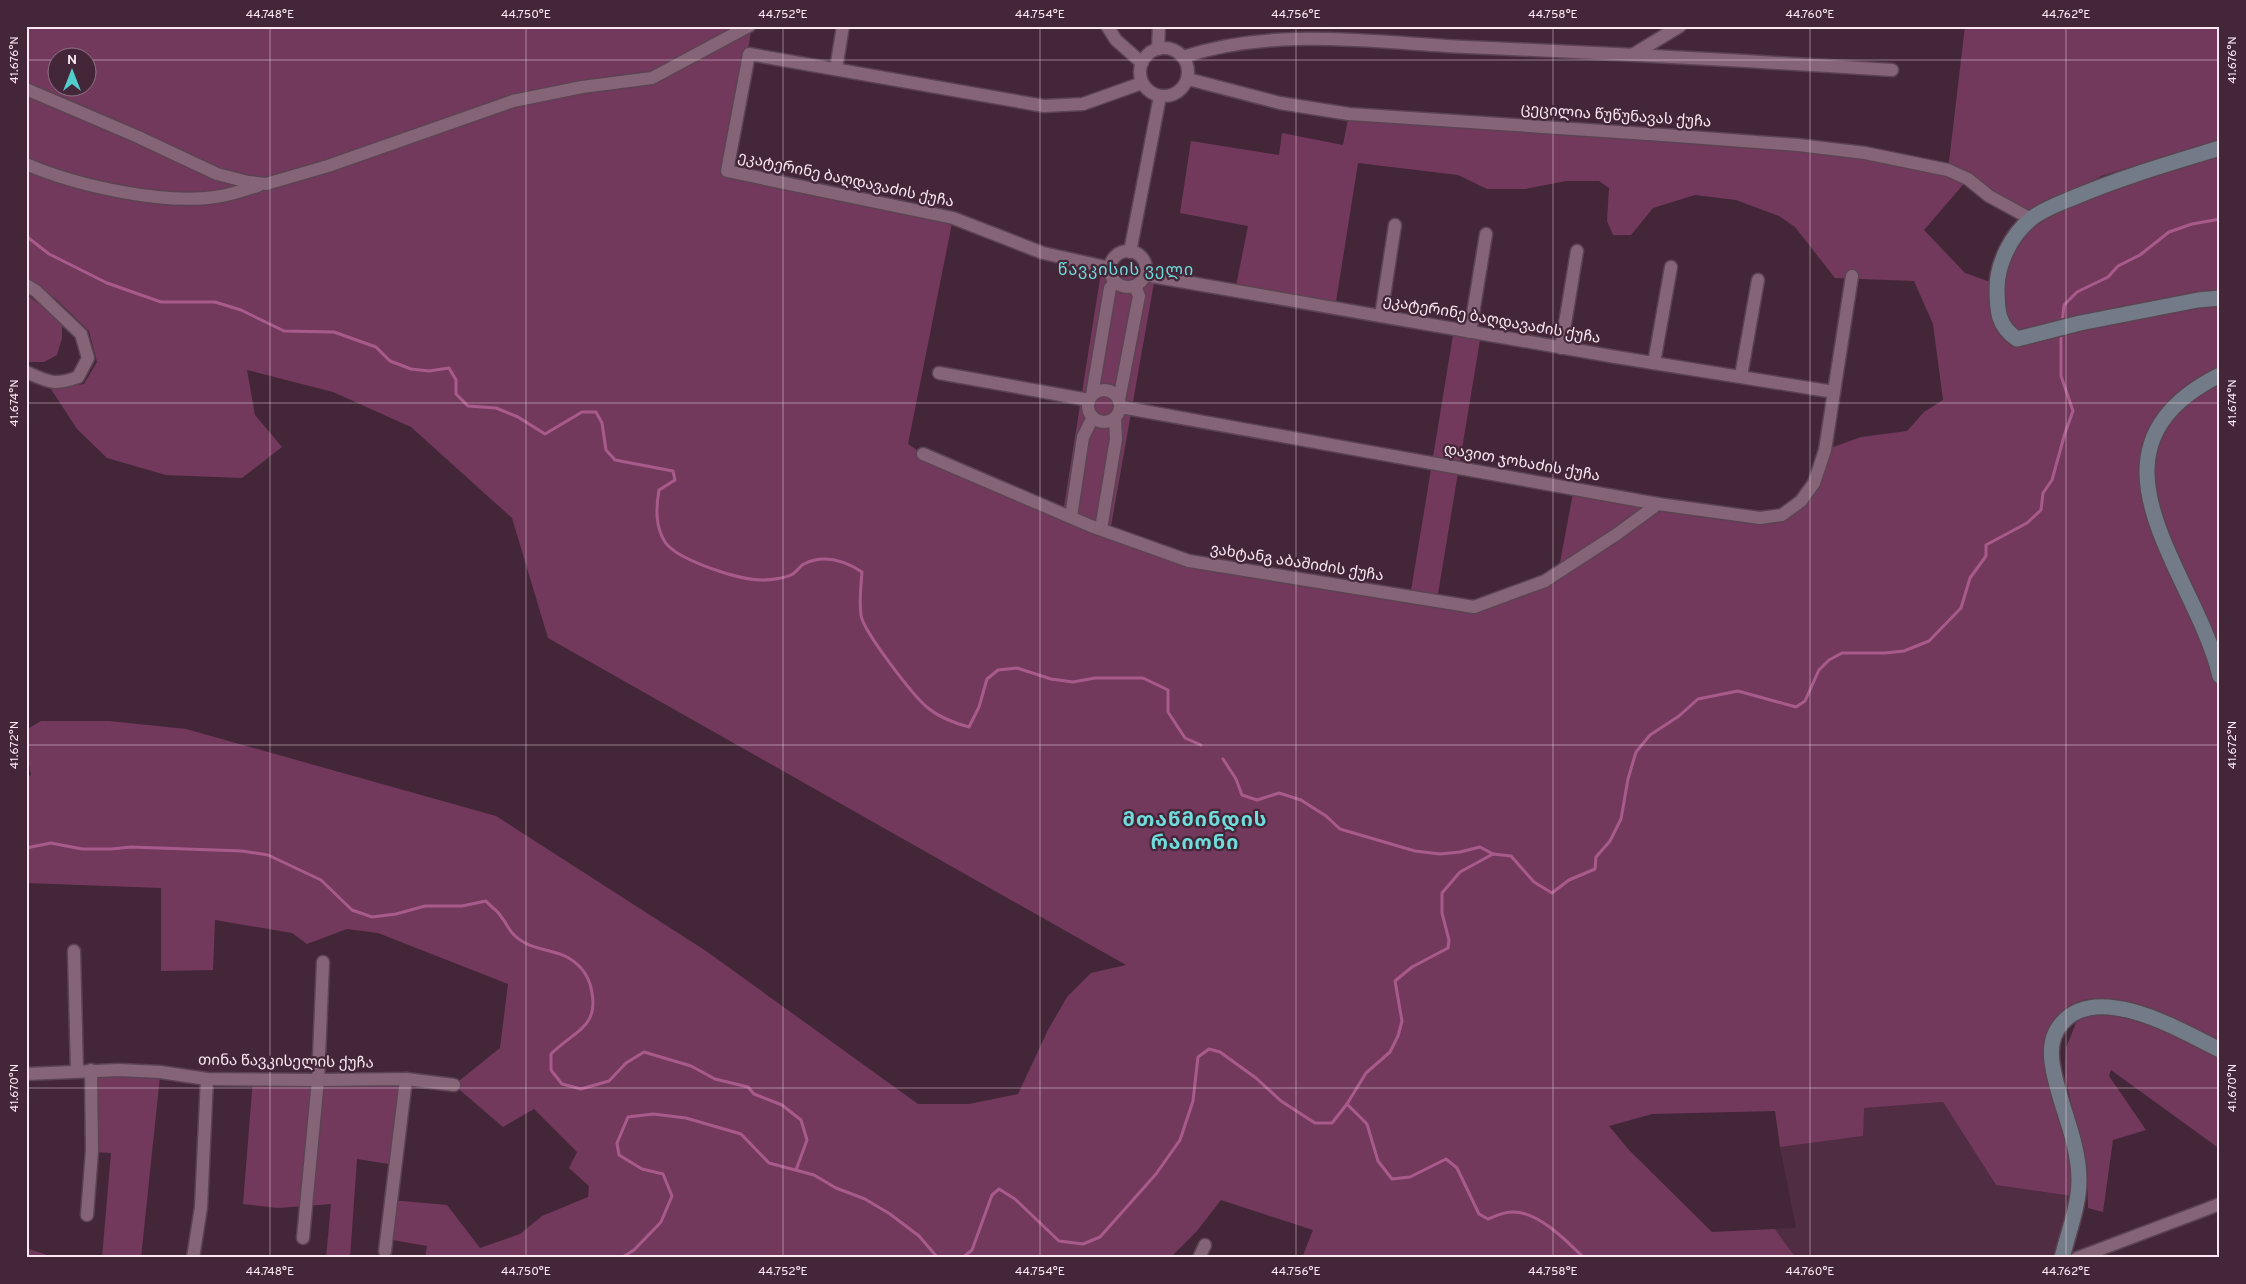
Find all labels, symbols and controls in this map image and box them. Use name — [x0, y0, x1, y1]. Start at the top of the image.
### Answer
text: 44.748°E — [246, 7, 294, 23]
text: 44.750°E — [501, 7, 551, 23]
text: 44.752°E — [758, 7, 808, 23]
text: 44.754°E — [1015, 7, 1065, 23]
text: 44.756°E — [1271, 7, 1321, 23]
text: 44.758°E — [1528, 7, 1578, 23]
text: 44.760°E — [1785, 7, 1835, 23]
text: 44.762°E — [2042, 7, 2090, 23]
text: 41.676°N — [7, 36, 23, 84]
text: 41.676°N — [2225, 36, 2241, 84]
north arrow — [48, 48, 98, 98]
text: N — [67, 52, 77, 69]
street label: ცეცილია წუწუნავას ქუჩა — [1520, 100, 1712, 133]
street label: ეკატერინე ბაღდავაძის ქუჩა — [736, 148, 955, 213]
district label: წავკისის ველი — [1058, 261, 1194, 281]
street label: ეკატერინე ბაღდავაძის ქუჩა — [1382, 292, 1602, 349]
text: 41.674°N — [7, 379, 23, 427]
text: 41.674°N — [2225, 379, 2241, 427]
street label: დავით ჯოხაძის ქუჩა — [1442, 440, 1601, 487]
street label: ვახტანგ აბაშიძის ქუჩა — [1209, 540, 1385, 587]
text: 41.672°N — [7, 721, 23, 769]
text: 41.672°N — [2225, 721, 2241, 769]
district label: მთაწმინდის რაიონი — [1123, 808, 1267, 857]
street label: თინა წავკისელის ქუჩა — [198, 1051, 374, 1074]
text: 41.670°N — [7, 1064, 23, 1112]
text: 41.670°N — [2225, 1064, 2241, 1112]
text: 44.748°E — [246, 1264, 294, 1280]
text: 44.750°E — [501, 1264, 551, 1280]
text: 44.752°E — [758, 1264, 808, 1280]
text: 44.754°E — [1015, 1264, 1065, 1280]
text: 44.756°E — [1271, 1264, 1321, 1280]
text: 44.758°E — [1528, 1264, 1578, 1280]
text: 44.760°E — [1785, 1264, 1835, 1280]
text: 44.762°E — [2042, 1264, 2090, 1280]

